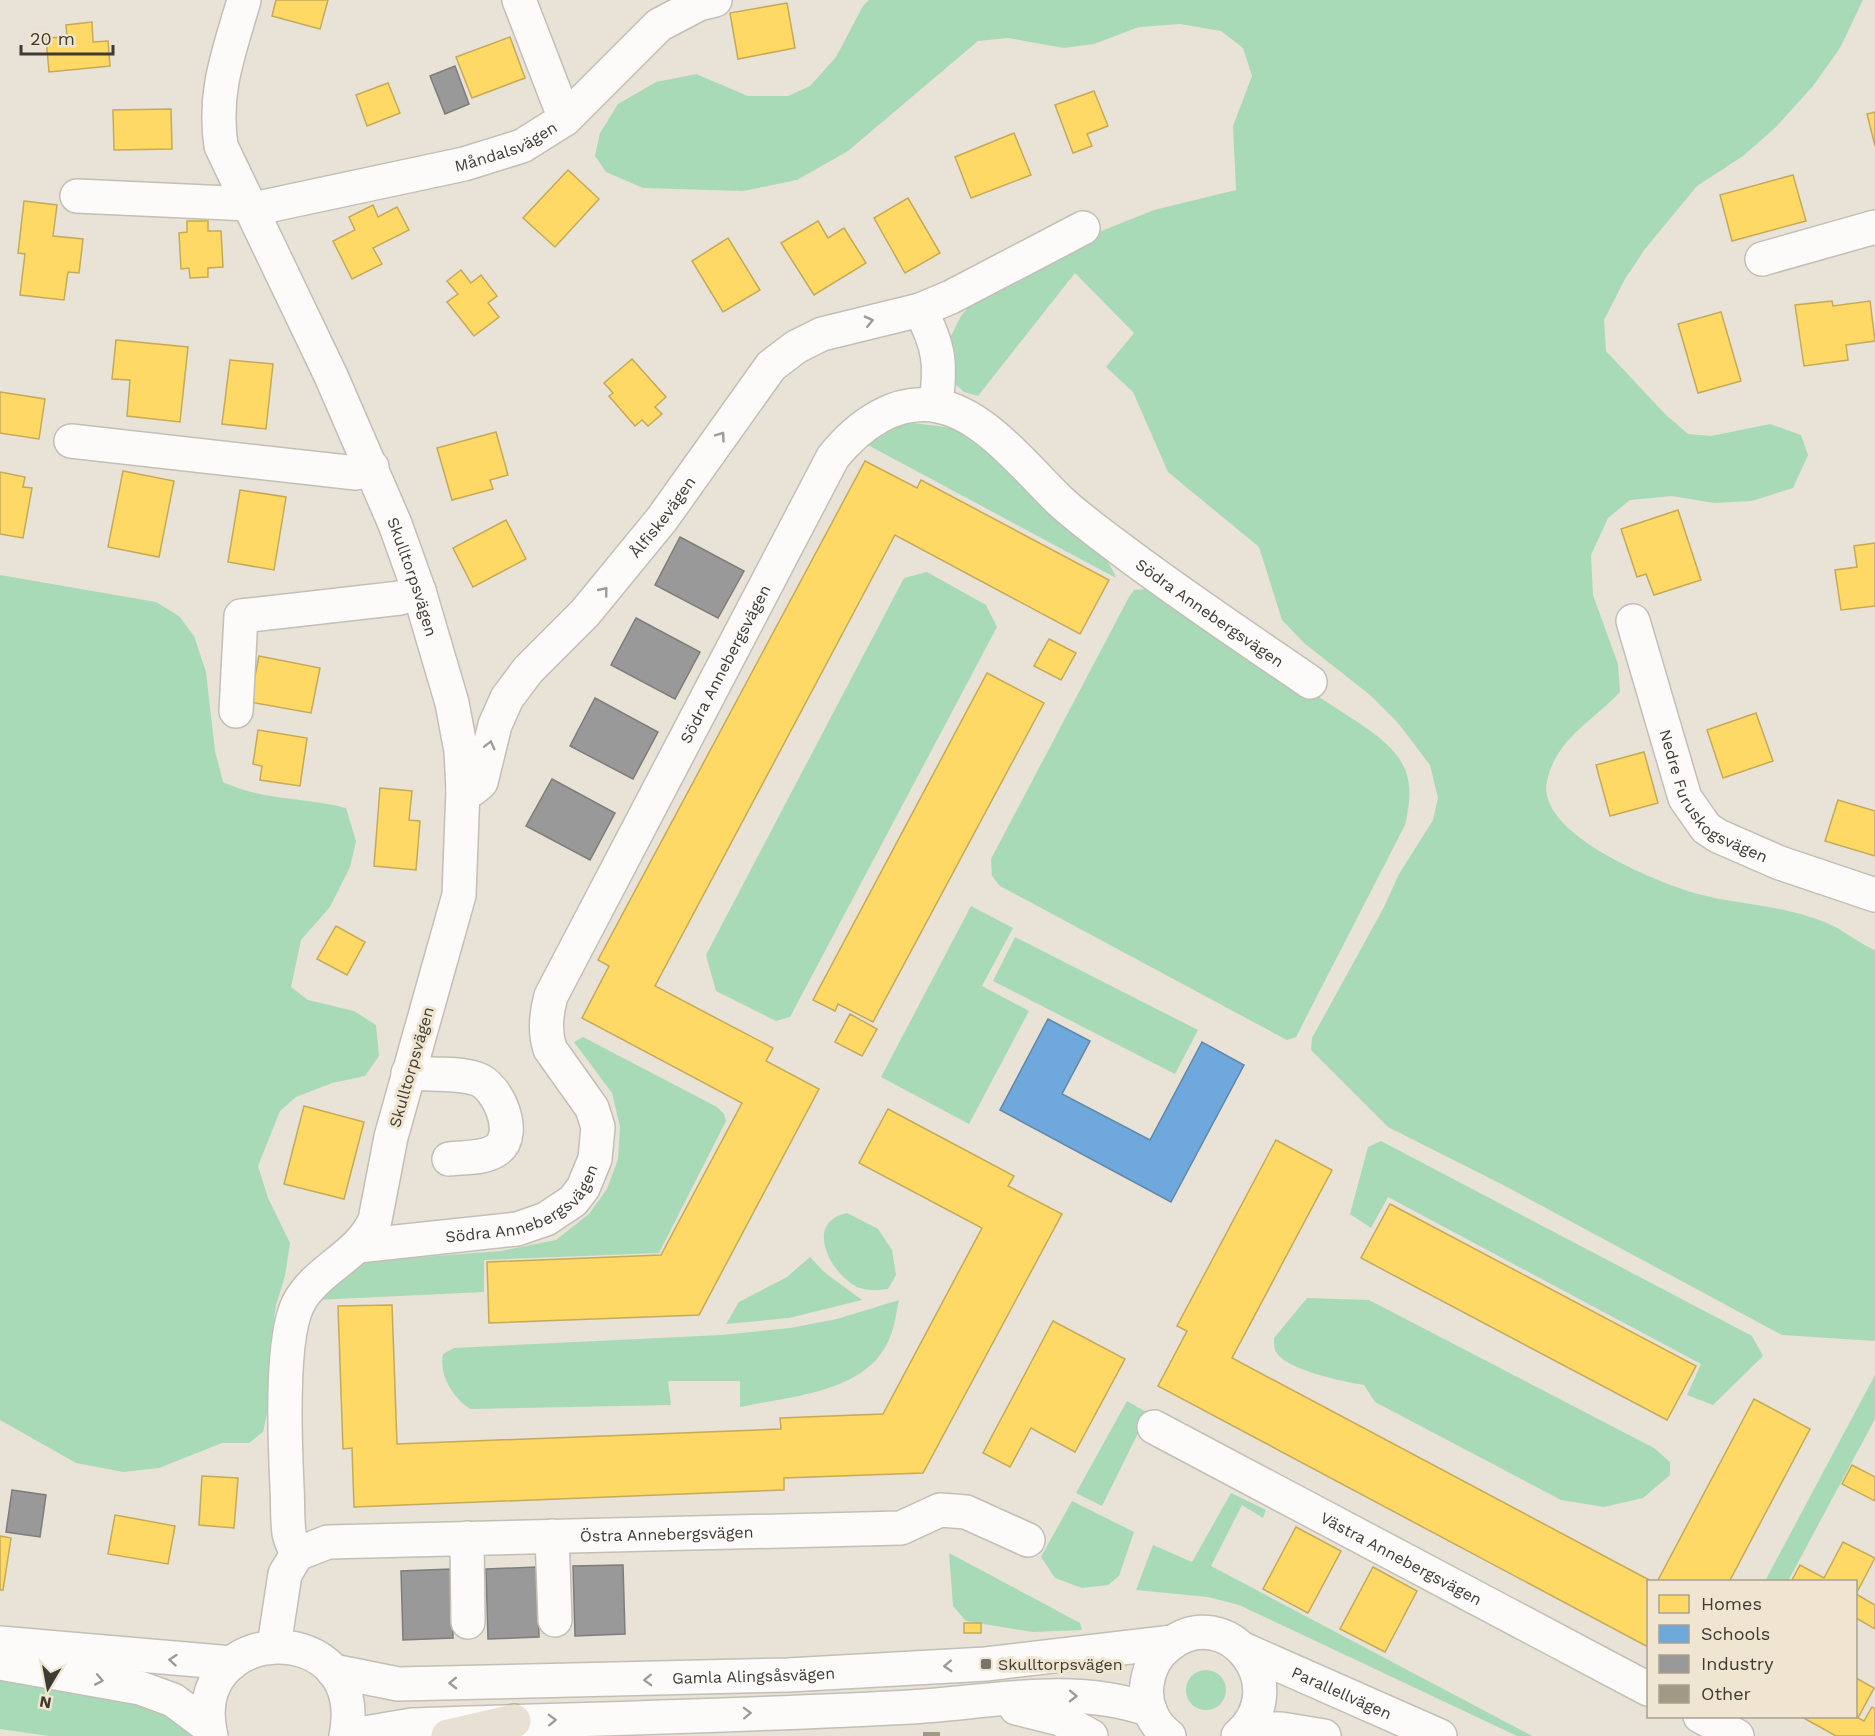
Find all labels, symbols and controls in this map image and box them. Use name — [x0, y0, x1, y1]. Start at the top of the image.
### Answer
scale bar — [21, 18, 112, 56]
text: 20 m — [30, 28, 75, 49]
street label: Måndalsvägen — [453, 117, 561, 176]
one-way arrow — [864, 315, 874, 328]
one-way arrow — [714, 431, 725, 442]
street label: Ålfiskevägen — [626, 473, 699, 561]
street label: Skulltorpsvägen — [383, 514, 441, 639]
street label: Södra Annebergsvägen — [1132, 555, 1287, 671]
street label: Södra Annebergsvägen — [676, 582, 775, 747]
one-way arrow — [596, 587, 607, 598]
street label: Nedre Furuskogsvägen — [1655, 727, 1770, 866]
one-way arrow — [483, 740, 495, 751]
street label: Skulltorpsvägen — [385, 1005, 438, 1130]
street label: Södra Annebergsvägen — [444, 1162, 602, 1247]
street label: Västra Annebergsvägen — [1317, 1508, 1485, 1609]
street label: Östra Annebergsvägen — [580, 1523, 754, 1546]
legend — [1647, 1580, 1857, 1718]
text: Homes — [1701, 1593, 1762, 1614]
text: Schools — [1701, 1623, 1770, 1644]
one-way arrow — [169, 1653, 178, 1666]
text: Industry — [1701, 1653, 1774, 1674]
place label: Skulltorpsvägen — [998, 1655, 1123, 1674]
marker: Skulltorpsvägen — [979, 1657, 993, 1671]
north arrow — [18, 1658, 78, 1718]
one-way arrow — [943, 1660, 952, 1673]
street label: Gamla Alingsåsvägen — [672, 1663, 836, 1688]
street label: Parallellvägen — [1289, 1663, 1395, 1724]
one-way arrow — [94, 1673, 104, 1686]
one-way arrow — [644, 1673, 653, 1686]
one-way arrow — [449, 1677, 458, 1690]
text: Other — [1701, 1683, 1751, 1704]
one-way arrow — [1068, 1690, 1077, 1702]
text: N — [38, 1692, 53, 1713]
one-way arrow — [742, 1706, 751, 1719]
one-way arrow — [547, 1713, 556, 1726]

